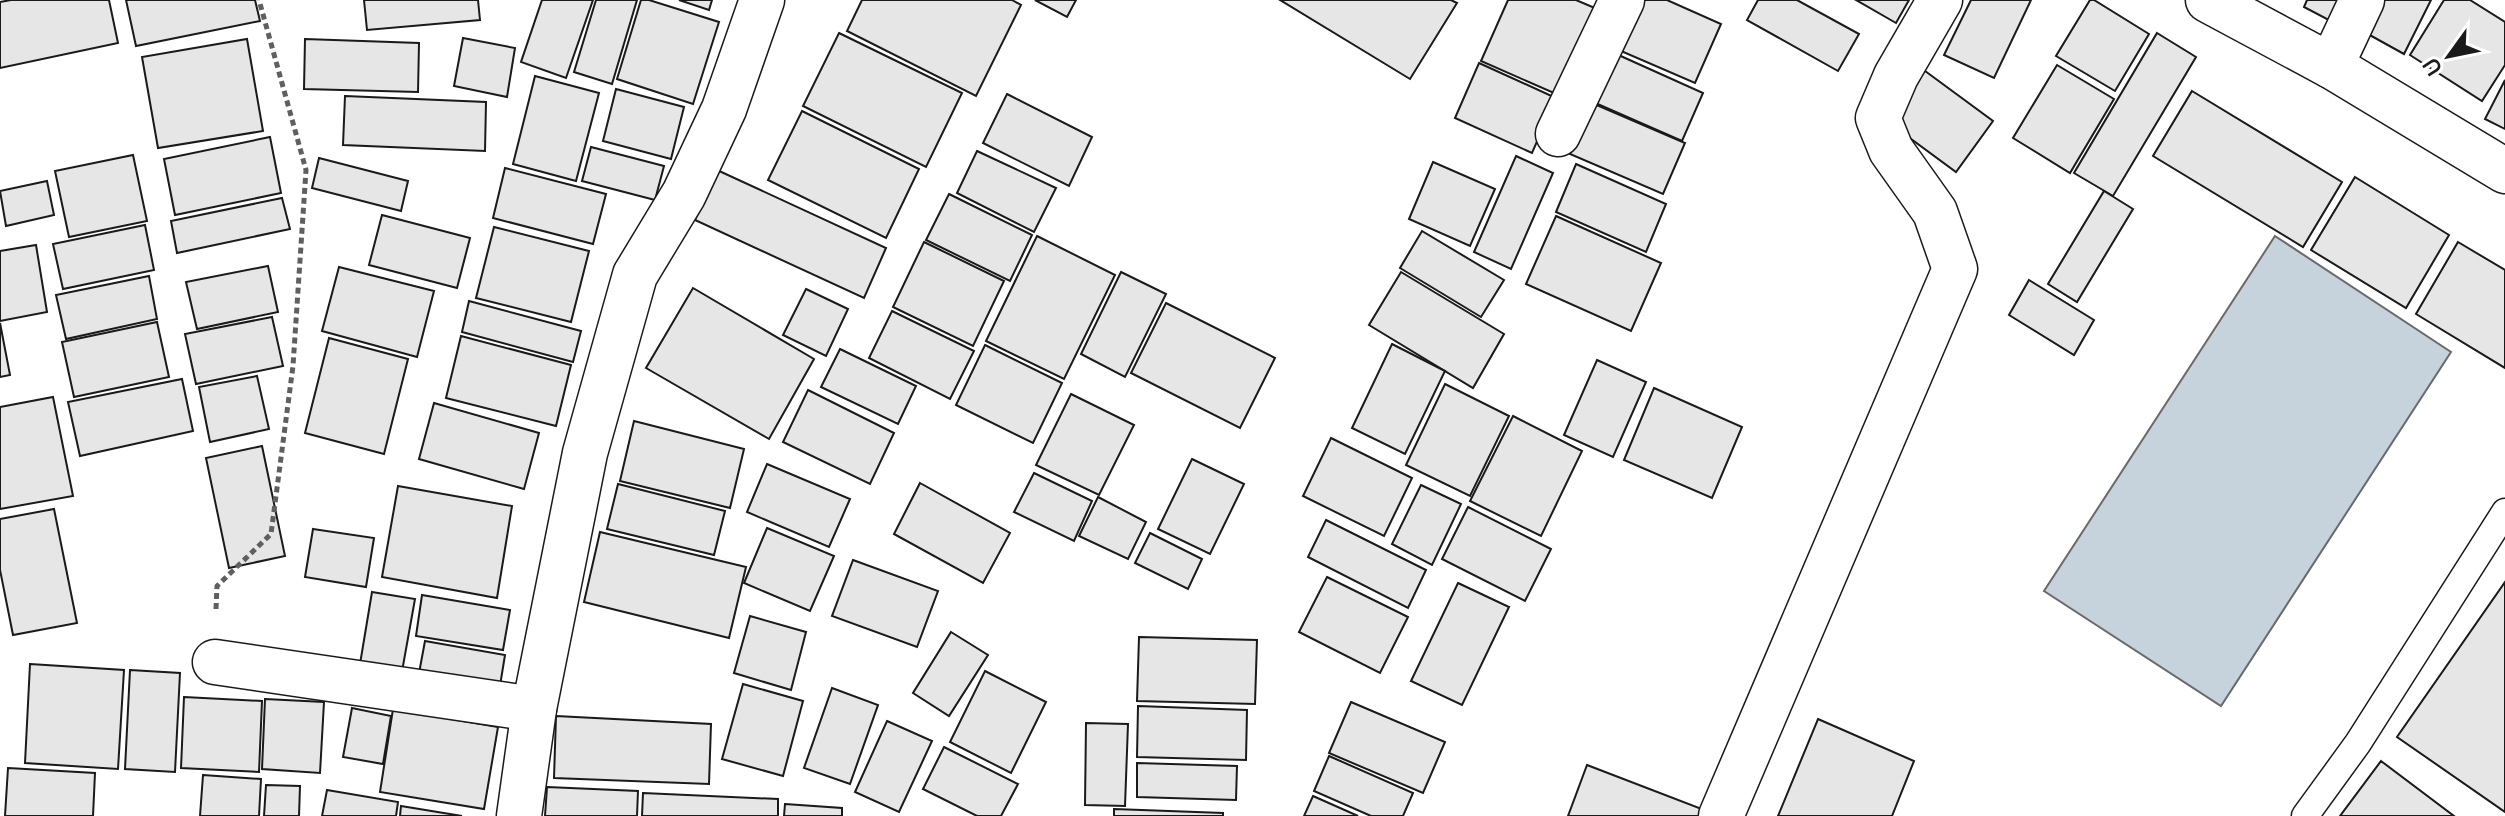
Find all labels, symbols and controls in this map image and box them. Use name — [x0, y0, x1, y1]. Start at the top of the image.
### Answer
north arrow — [2409, 16, 2489, 96]
text: U — [2415, 52, 2449, 82]

